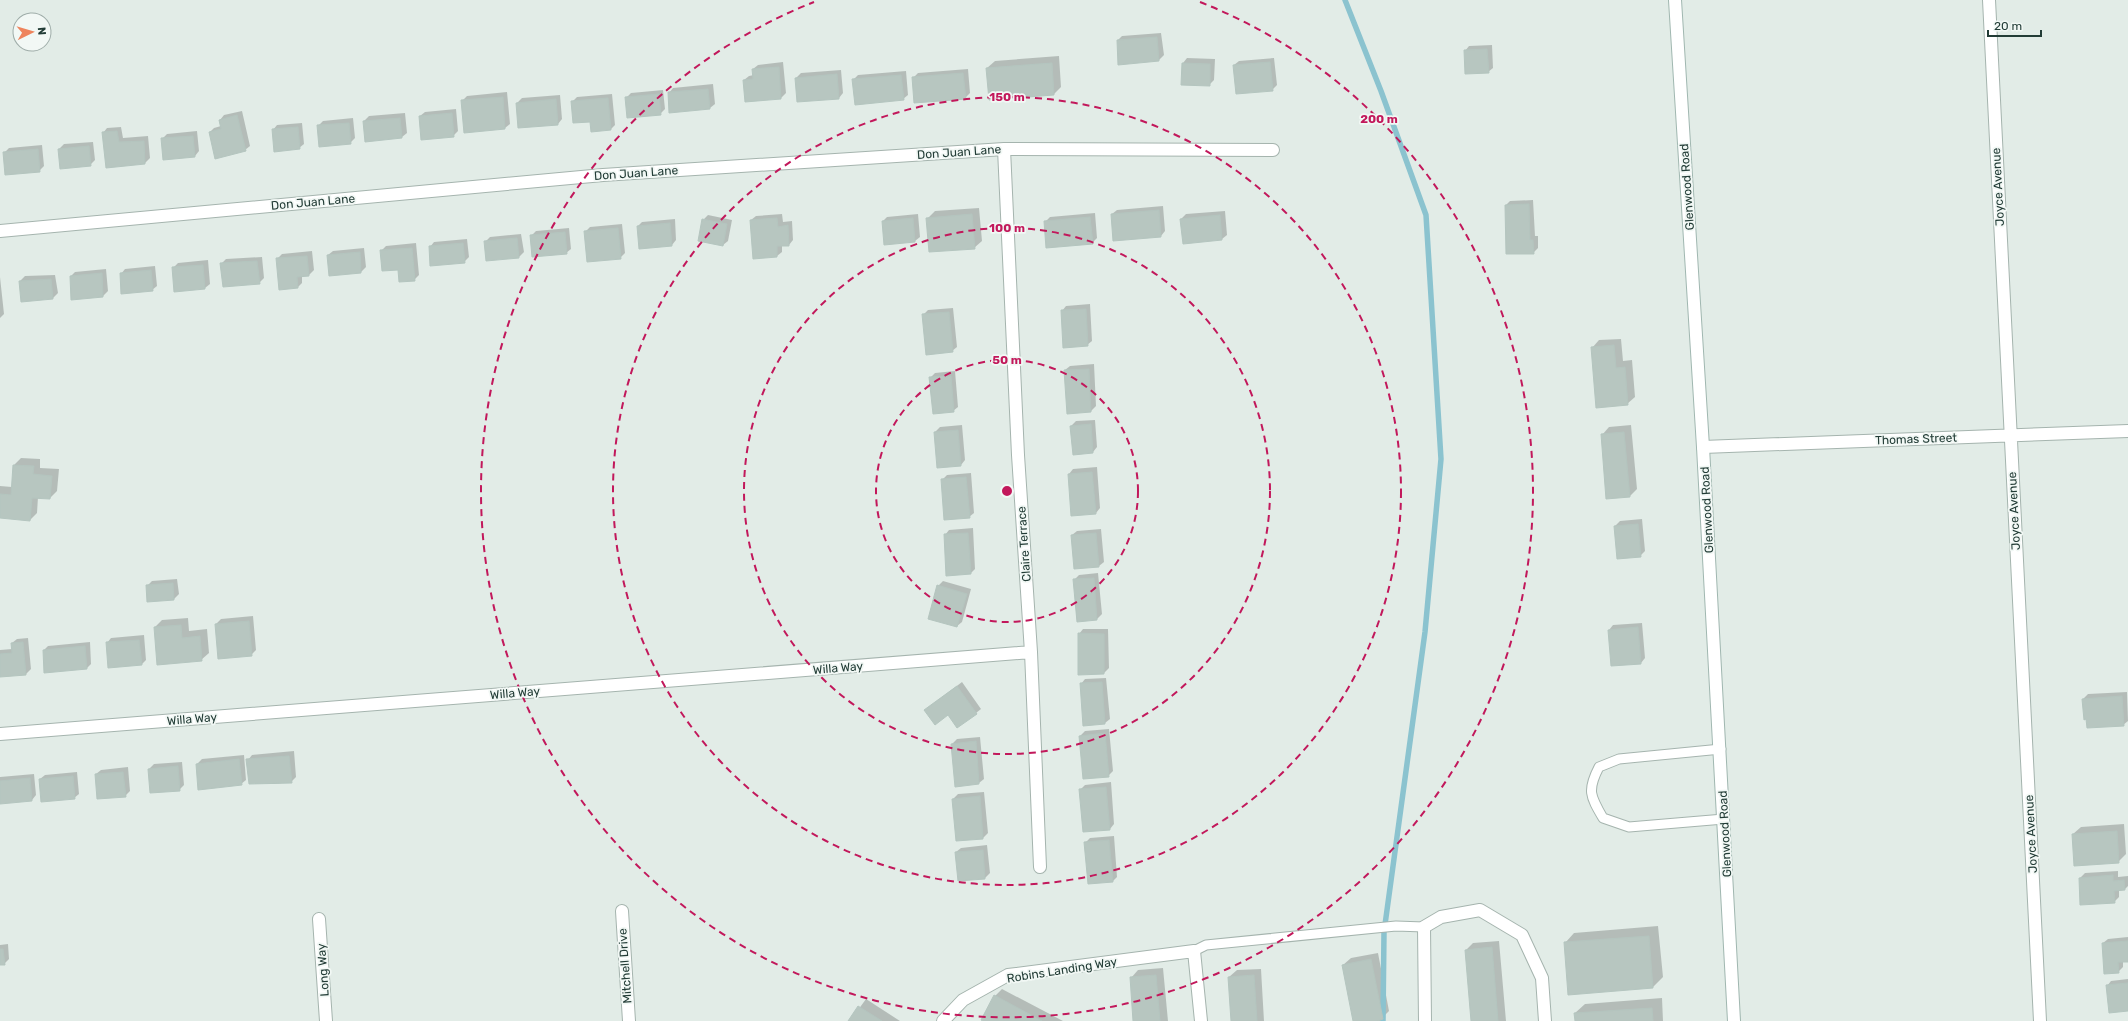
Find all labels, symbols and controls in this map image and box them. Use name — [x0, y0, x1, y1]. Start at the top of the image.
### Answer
north arrow — [12, 12, 52, 52]
scale bar — [1988, 12, 2041, 38]
text: 20 m — [1994, 19, 2022, 33]
text: N — [35, 27, 48, 36]
text: 150 m — [989, 90, 1025, 104]
text: 200 m — [1360, 112, 1398, 126]
street label: Don Juan Lane — [916, 142, 1002, 162]
street label: Glenwood Road — [1677, 143, 1697, 231]
street label: Joyce Avenue — [1989, 147, 2007, 227]
street label: Don Juan Lane — [593, 163, 679, 183]
street label: Don Juan Lane — [270, 191, 356, 213]
text: 100 m — [989, 221, 1025, 235]
text: 50 m — [992, 353, 1022, 367]
street label: Thomas Street — [1875, 431, 1957, 447]
street label: Glenwood Road — [1698, 466, 1716, 554]
street label: Joyce Avenue — [2005, 471, 2023, 551]
centre of rings — [1000, 484, 1014, 498]
street label: Claire Terrace — [1014, 505, 1034, 582]
street label: Willa Way — [812, 659, 864, 677]
street label: Willa Way — [489, 684, 541, 702]
street label: Willa Way — [166, 710, 218, 728]
street label: Glenwood Road — [1716, 790, 1734, 878]
street label: Joyce Avenue — [2022, 794, 2040, 874]
street label: Mitchell Drive — [615, 928, 635, 1004]
street label: Long Way — [314, 943, 332, 997]
street label: Robins Landing Way — [1006, 954, 1118, 986]

